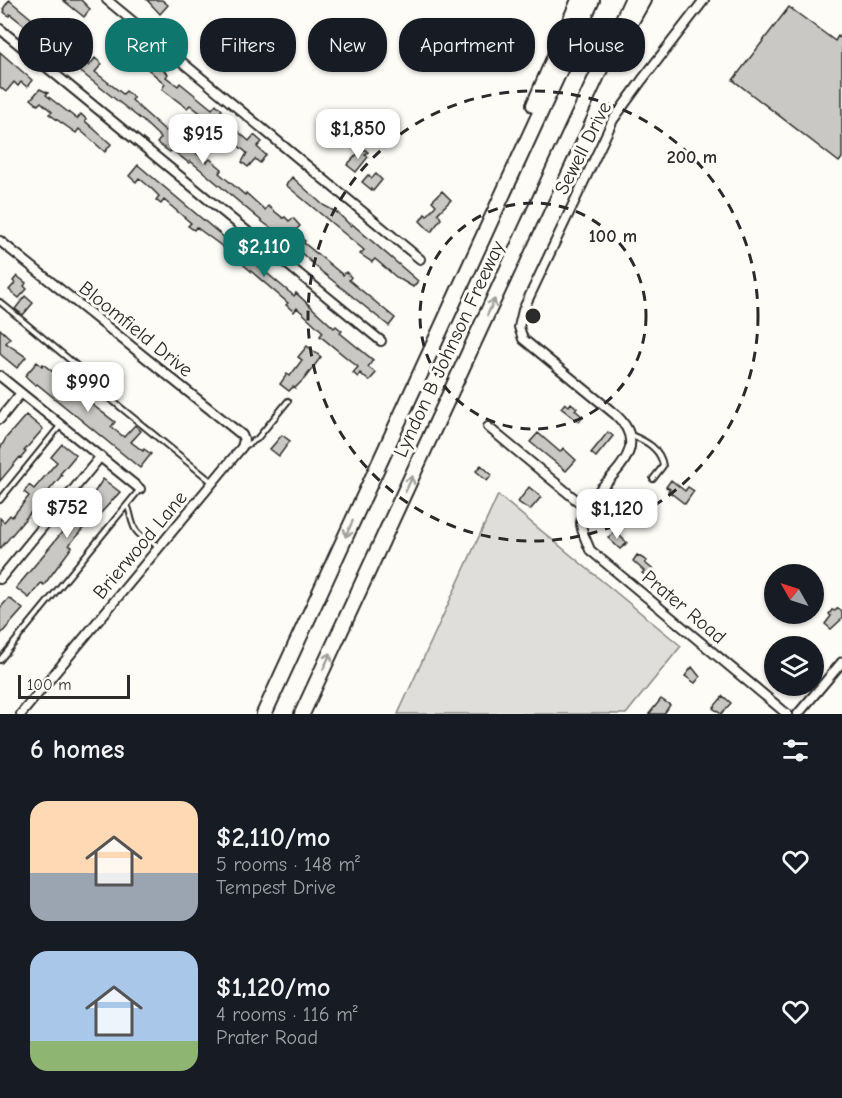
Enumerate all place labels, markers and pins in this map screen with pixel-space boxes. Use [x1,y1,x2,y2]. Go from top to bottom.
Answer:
pin: $1,850 [309,109,407,160]
pin: $915 [167,114,239,165]
pin: $2,110 [215,227,313,278]
centre of rings [523,306,543,326]
pin: $990 [52,362,124,413]
pin: $752 [31,488,103,539]
pin: $1,120 [568,489,666,540]

